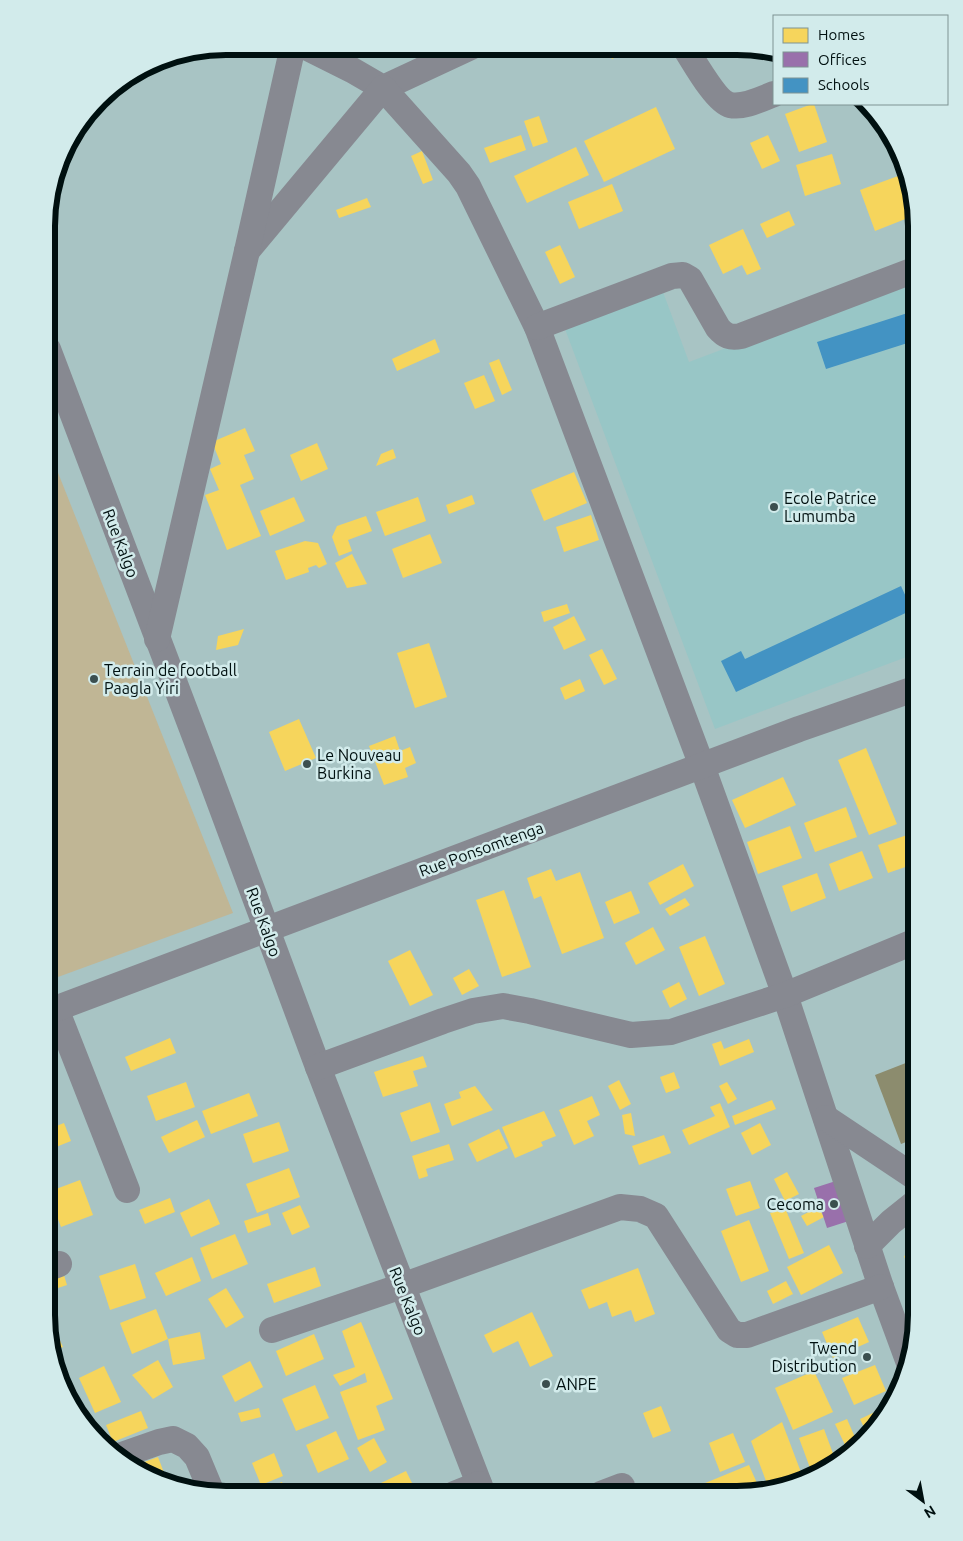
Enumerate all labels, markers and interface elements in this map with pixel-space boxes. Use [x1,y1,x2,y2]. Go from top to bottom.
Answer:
legend [773,15,948,105]
text: Homes [818,26,865,43]
text: Offices [818,51,866,68]
text: Schools [818,76,869,93]
place label: Ecole Patrice Lumumba [784,489,877,525]
marker: Ecole Patrice Lumumba [768,501,780,513]
street label: Rue Kalgo [100,506,142,580]
place label: Terrain de football Paagla Yiri [104,661,237,697]
marker: Terrain de football Paagla Yiri [88,673,100,685]
place label: Le Nouveau Burkina [317,746,402,782]
marker: Le Nouveau Burkina [301,758,313,770]
street label: Rue Ponsomtenga [416,818,546,880]
street label: Rue Kalgo [243,885,285,959]
place label: Cecoma [767,1195,824,1213]
marker: Cecoma [828,1198,840,1210]
street label: Rue Kalgo [386,1264,430,1338]
place label: Twend Distribution [771,1339,857,1375]
marker: Twend Distribution [861,1351,873,1363]
place label: ANPE [556,1375,596,1393]
marker: ANPE [540,1378,552,1390]
north arrow [898,1476,948,1526]
text: N [921,1502,939,1522]

